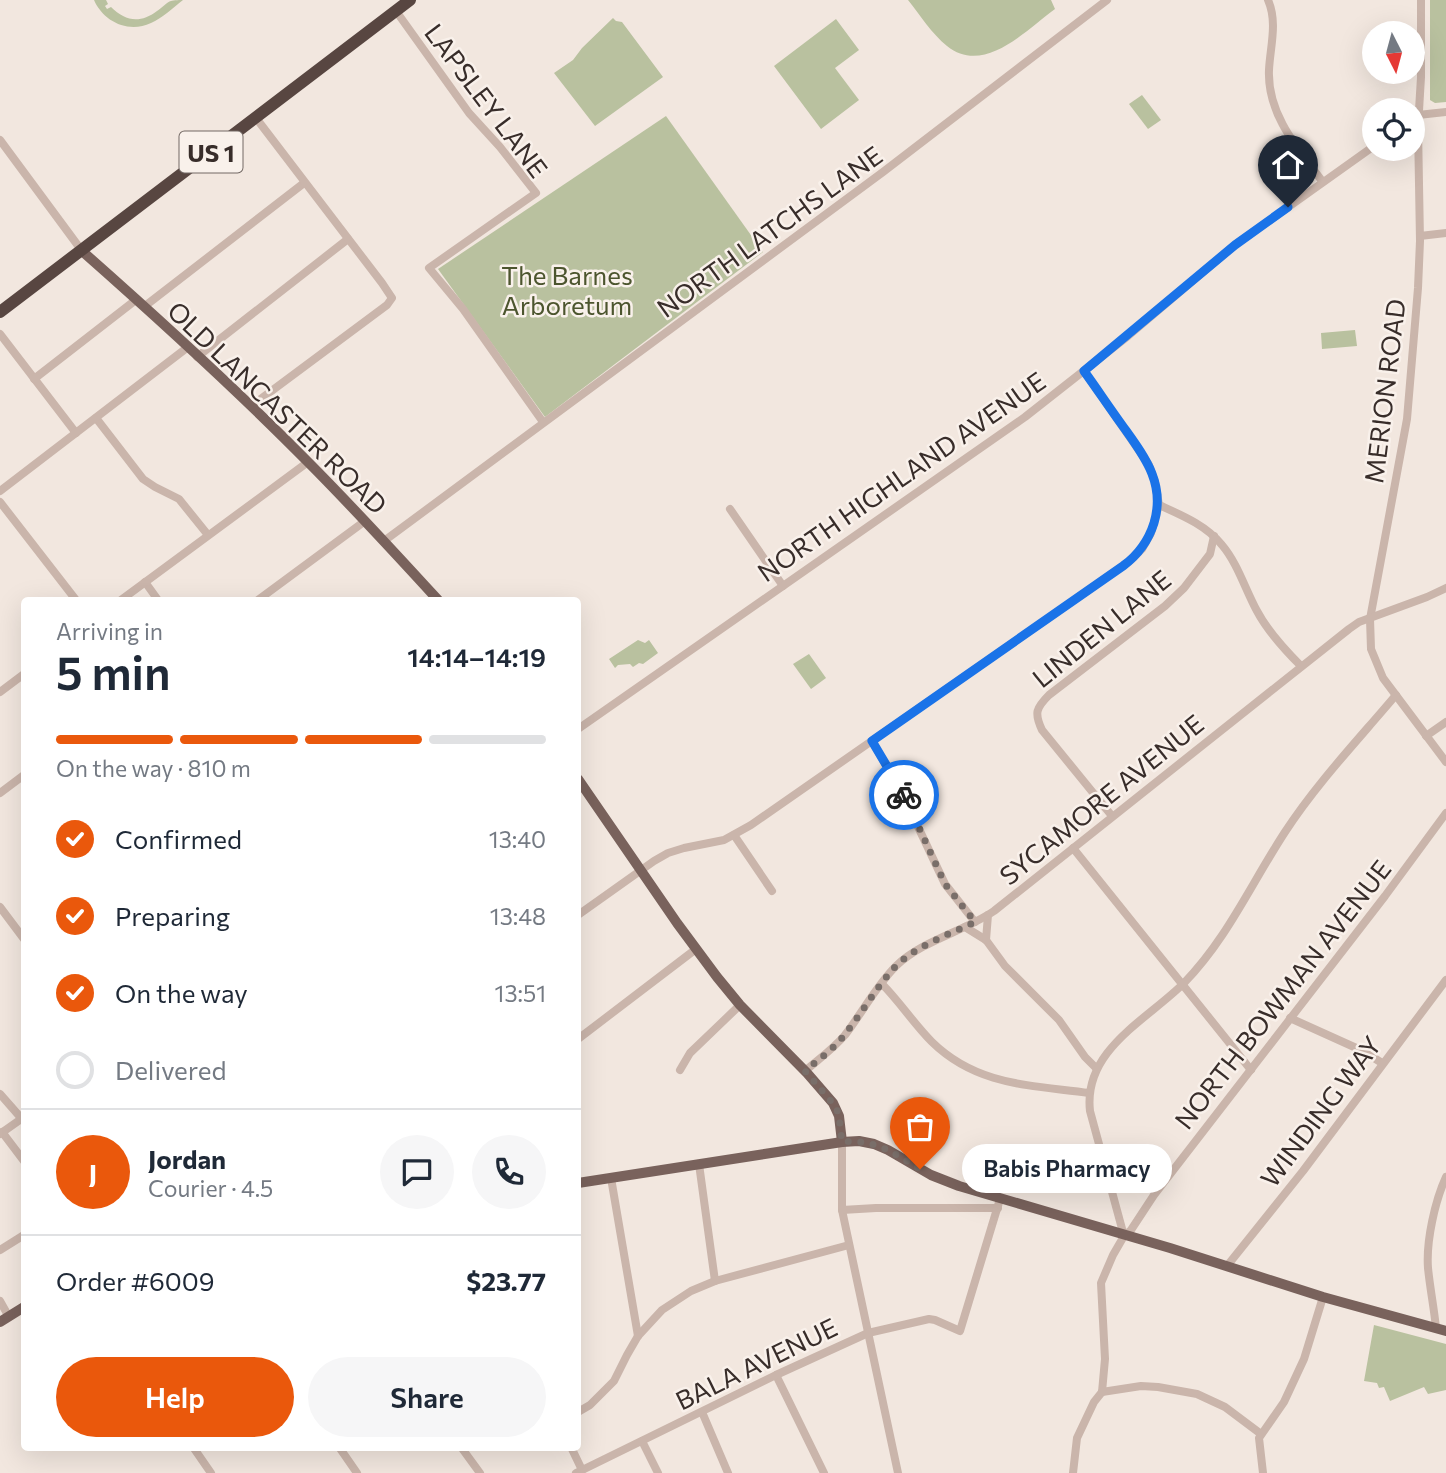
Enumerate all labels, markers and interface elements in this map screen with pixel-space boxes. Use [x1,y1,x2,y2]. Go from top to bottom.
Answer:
street label: LAPSLEY LANE [419,17,555,183]
north arrow [1362,21,1424,84]
map controls [1362,21,1425,161]
button: locate [1362,98,1425,161]
road number: US 1 [180,132,242,172]
pin [1258,135,1318,207]
street label: NORTH LATCHS LANE [650,139,888,323]
icon: home [1269,146,1307,184]
park label: The Barnes Arboretum [501,259,633,320]
street label: OLD LANCASTER ROAD [162,294,394,520]
street label: MERION ROAD [1357,297,1411,485]
street label: NORTH HIGHLAND AVENUE [751,365,1051,587]
street label: LINDEN LANE [1026,563,1176,693]
text: Arriving in [56,617,163,645]
text: 14:14–14:19 [407,641,546,672]
text: 5 min [56,643,171,699]
street label: SYCAMORE AVENUE [993,707,1209,891]
text: On the way · 810 m [56,754,251,782]
courier [869,760,939,830]
icon: bike [885,776,923,814]
icon: check [56,820,94,858]
text: Confirmed [115,823,242,854]
text: 13:40 [489,825,546,853]
street label: NORTH BOWMAN AVENUE [1167,853,1397,1135]
icon: check [56,897,94,935]
text: Preparing [115,900,230,931]
text: 13:48 [490,902,546,930]
icon: check [56,974,94,1012]
text: On the way [115,977,248,1008]
text: 13:51 [495,979,546,1007]
street label: WINDING WAY [1253,1029,1387,1192]
text: Delivered [115,1054,226,1085]
pin [890,1097,950,1169]
icon: bag [901,1108,939,1146]
button: chat [380,1135,454,1209]
button: phone [472,1135,546,1209]
text: Jordan [148,1143,226,1174]
callout: Babis Pharmacy [962,1144,1172,1194]
text: Babis Pharmacy [983,1154,1151,1182]
text: J [89,1157,97,1188]
text: Courier · 4.5 [148,1174,273,1202]
text: Order #6009 [56,1265,215,1296]
text: $23.77 [466,1265,546,1296]
street label: BALA AVENUE [670,1311,842,1415]
button: Help [56,1357,294,1437]
button: Share [308,1357,546,1437]

